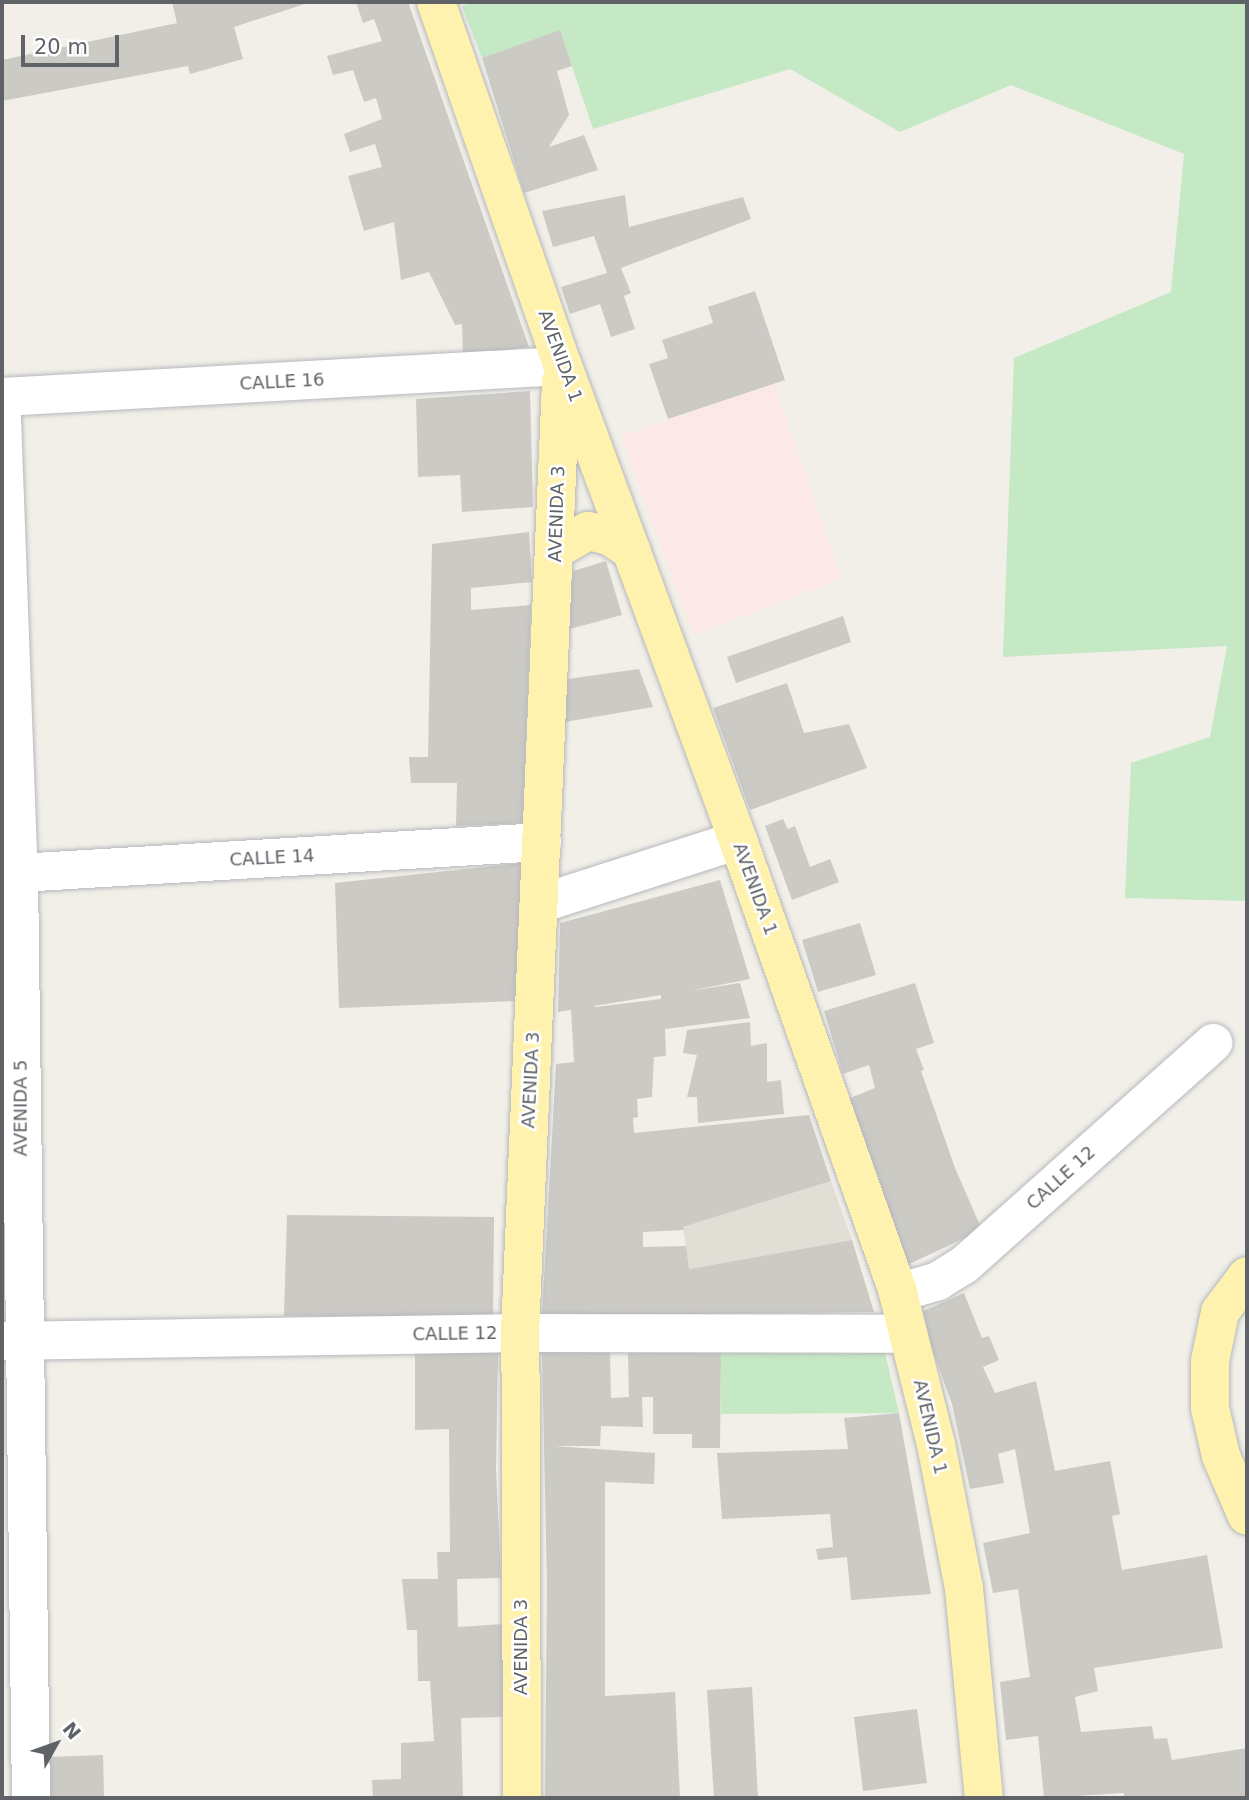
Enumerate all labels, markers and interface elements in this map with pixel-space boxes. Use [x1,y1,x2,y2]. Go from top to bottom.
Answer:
scale bar [24,21,122,65]
text: 20 m [34,35,88,59]
street label: AVENIDA 1 [533,307,587,405]
street label: CALLE 16 [239,369,325,395]
street label: AVENIDA 3 [545,465,569,563]
street label: AVENIDA 1 [728,840,782,938]
street label: CALLE 14 [229,845,315,871]
street label: AVENIDA 3 [518,1031,544,1129]
street label: AVENIDA 5 [10,1060,32,1156]
street label: CALLE 12 [1022,1142,1100,1214]
street label: CALLE 12 [412,1322,498,1346]
street label: AVENIDA 1 [909,1377,951,1477]
street label: AVENIDA 3 [510,1599,532,1695]
north arrow [21,1709,91,1779]
text: N [59,1717,86,1744]

